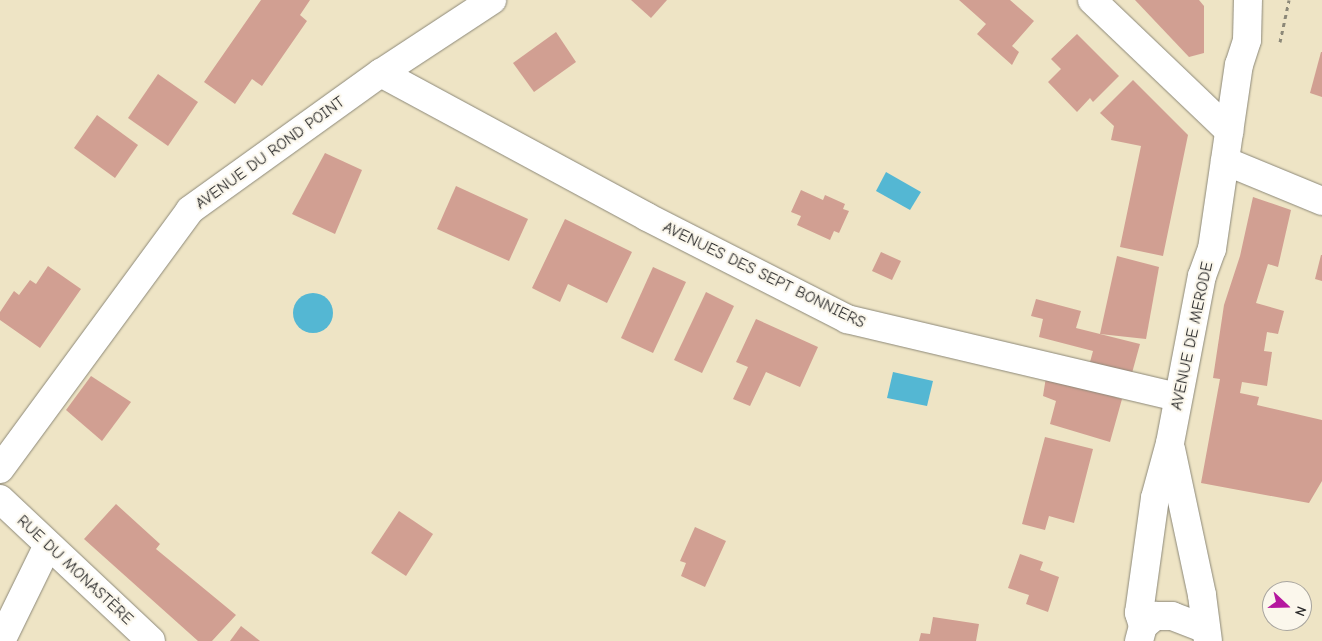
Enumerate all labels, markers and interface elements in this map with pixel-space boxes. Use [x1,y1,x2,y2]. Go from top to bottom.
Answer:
street label: AVENUE DU ROND POINT [192,92,348,214]
street label: AVENUES DES SEPT BONNIERS [660,218,868,332]
street label: AVENUE DE MERODE [1167,260,1217,412]
street label: RUE DU MONASTÈRE [13,511,137,629]
north arrow [1262,581,1312,631]
text: N [1291,604,1310,619]

